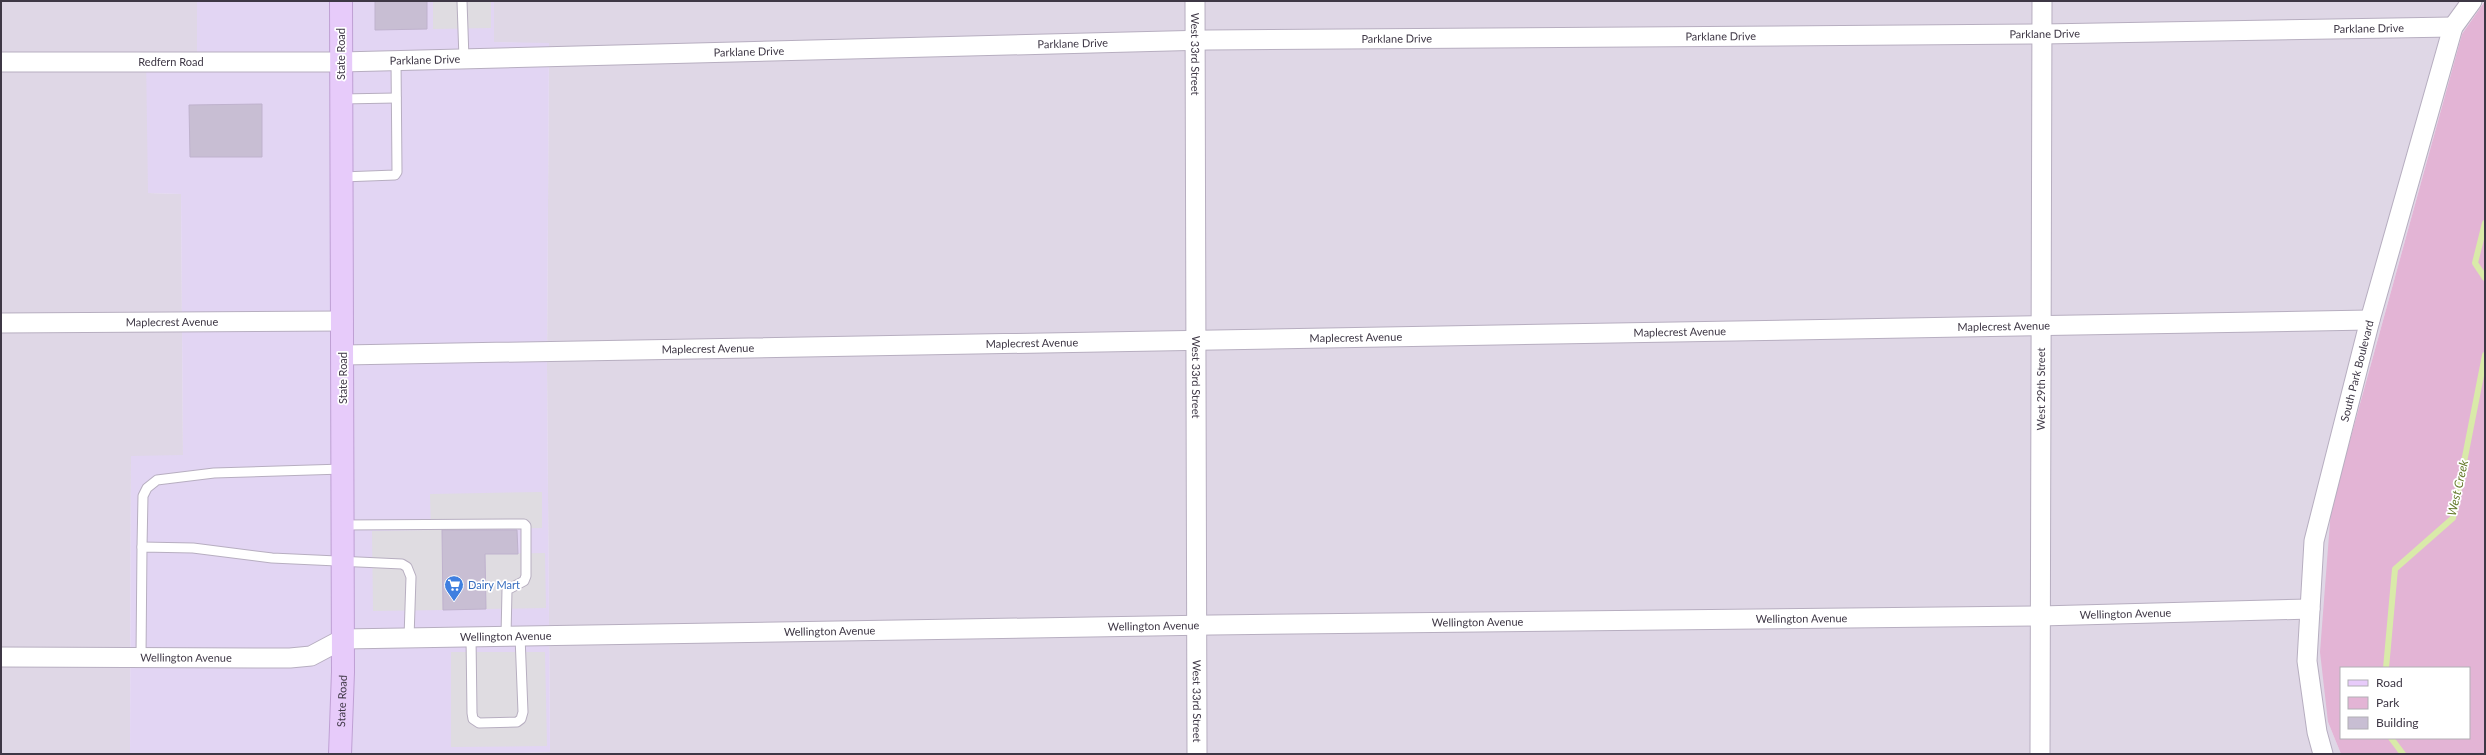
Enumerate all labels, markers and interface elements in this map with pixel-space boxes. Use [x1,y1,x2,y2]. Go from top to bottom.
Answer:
street label: West 33rd Street [1189,13,1202,95]
street label: Parklane Drive [2333,21,2404,35]
street label: Parklane Drive [2009,26,2080,40]
street label: State Road [334,28,347,80]
street label: Parklane Drive [1685,29,1756,43]
street label: Parklane Drive [1361,31,1432,45]
street label: Parklane Drive [1037,36,1108,50]
street label: Parklane Drive [713,44,785,59]
street label: Parklane Drive [389,52,461,67]
street label: Redfern Road [138,55,204,68]
street label: Maplecrest Avenue [126,315,219,328]
street label: Maplecrest Avenue [1957,319,2050,333]
street label: South Park Boulevard [2337,319,2376,423]
street label: Maplecrest Avenue [1633,324,1726,339]
street label: Maplecrest Avenue [1309,330,1402,344]
street label: Maplecrest Avenue [985,335,1078,350]
street label: West 33rd Street [1190,336,1203,418]
street label: Maplecrest Avenue [662,341,755,355]
street label: West 29th Street [2034,348,2047,430]
street label: State Road [336,352,349,404]
water label: West Creek [2444,458,2471,517]
supermarket icon: Dairy Mart [443,574,465,602]
place label: Dairy Mart [468,578,520,591]
street label: Wellington Avenue [2080,606,2172,621]
street label: Wellington Avenue [1756,611,1848,625]
street label: Wellington Avenue [1432,615,1524,629]
street label: Wellington Avenue [1108,618,1200,633]
street label: Wellington Avenue [784,623,876,638]
street label: Wellington Avenue [460,629,552,643]
street label: Wellington Avenue [140,650,232,664]
street label: West 33rd Street [1191,660,1204,742]
legend [2340,667,2470,739]
street label: State Road [334,675,349,727]
text: Road [2376,675,2403,690]
text: Park [2376,695,2400,710]
text: Building [2376,715,2419,730]

